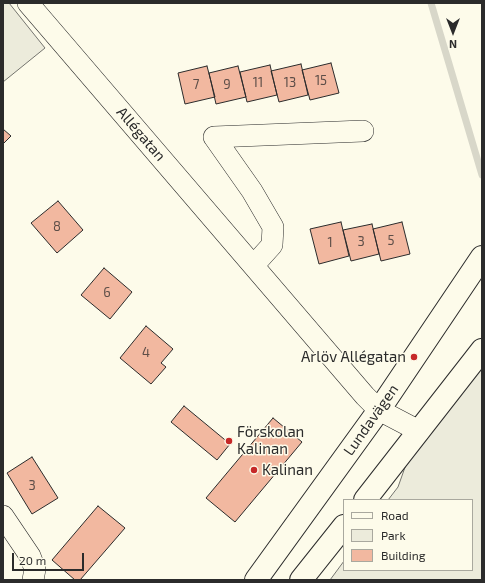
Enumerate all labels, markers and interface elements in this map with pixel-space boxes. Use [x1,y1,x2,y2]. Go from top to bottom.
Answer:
north arrow [433,12,473,52]
text: N [449,38,457,51]
house number: 15 [315,73,327,89]
house number: 11 [253,75,263,91]
house number: 13 [284,75,296,91]
house number: 7 [193,77,199,93]
house number: 9 [223,77,231,93]
street label: Allégatan [113,103,169,165]
house number: 8 [53,219,61,235]
house number: 5 [388,233,394,249]
house number: 3 [357,234,365,250]
house number: 1 [327,235,333,251]
house number: 6 [103,285,111,301]
house number: 4 [142,345,150,361]
place label: Arlöv Allégatan [301,348,406,366]
marker: Arlöv Allégatan [409,352,419,362]
street label: Lundavägen [340,381,402,459]
place label: Förskolan Kalinan [237,423,304,458]
marker: Förskolan Kalinan [224,436,234,446]
place label: Kalinan [262,461,313,479]
marker: Kalinan [249,465,259,475]
house number: 3 [28,478,36,494]
legend [343,499,473,571]
text: Road [381,508,409,522]
text: Park [381,528,406,542]
scale bar [14,545,86,571]
text: Building [381,548,425,562]
text: 20 m [19,553,46,567]

